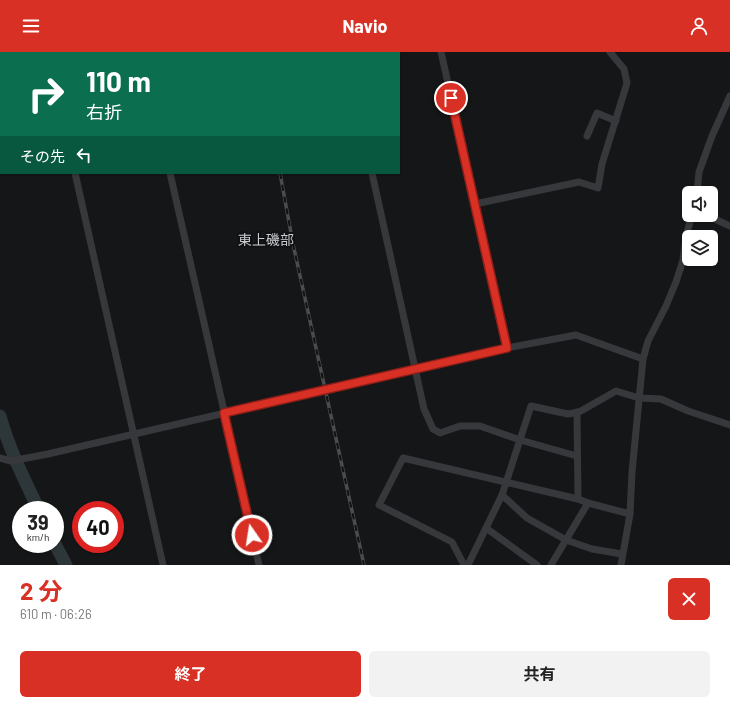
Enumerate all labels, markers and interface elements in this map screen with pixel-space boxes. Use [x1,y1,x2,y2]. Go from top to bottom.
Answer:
icon: menu [20,15,42,37]
text: Navio [342,15,388,37]
icon: person [688,15,710,37]
text: 110 m [86,64,151,98]
icon: right [20,68,72,120]
pin [434,81,468,115]
icon: arrive [440,87,462,109]
text: 右折 [86,101,122,123]
icon: left [73,144,95,166]
text: その先 [20,147,65,165]
map controls [682,186,718,266]
button: sound [682,186,718,222]
button: layers [682,230,718,266]
district label: 東上磯部 [238,231,294,248]
speed limit sign: 40 [72,501,124,553]
text: 39 [27,510,49,534]
position arrow [231,514,273,556]
text: km/h [27,531,49,543]
text: 2 分 [20,576,62,605]
button: close [668,578,710,620]
text: 610 m · 06:26 [20,606,92,622]
button: 終了 [20,651,361,697]
button: 共有 [369,651,710,697]

